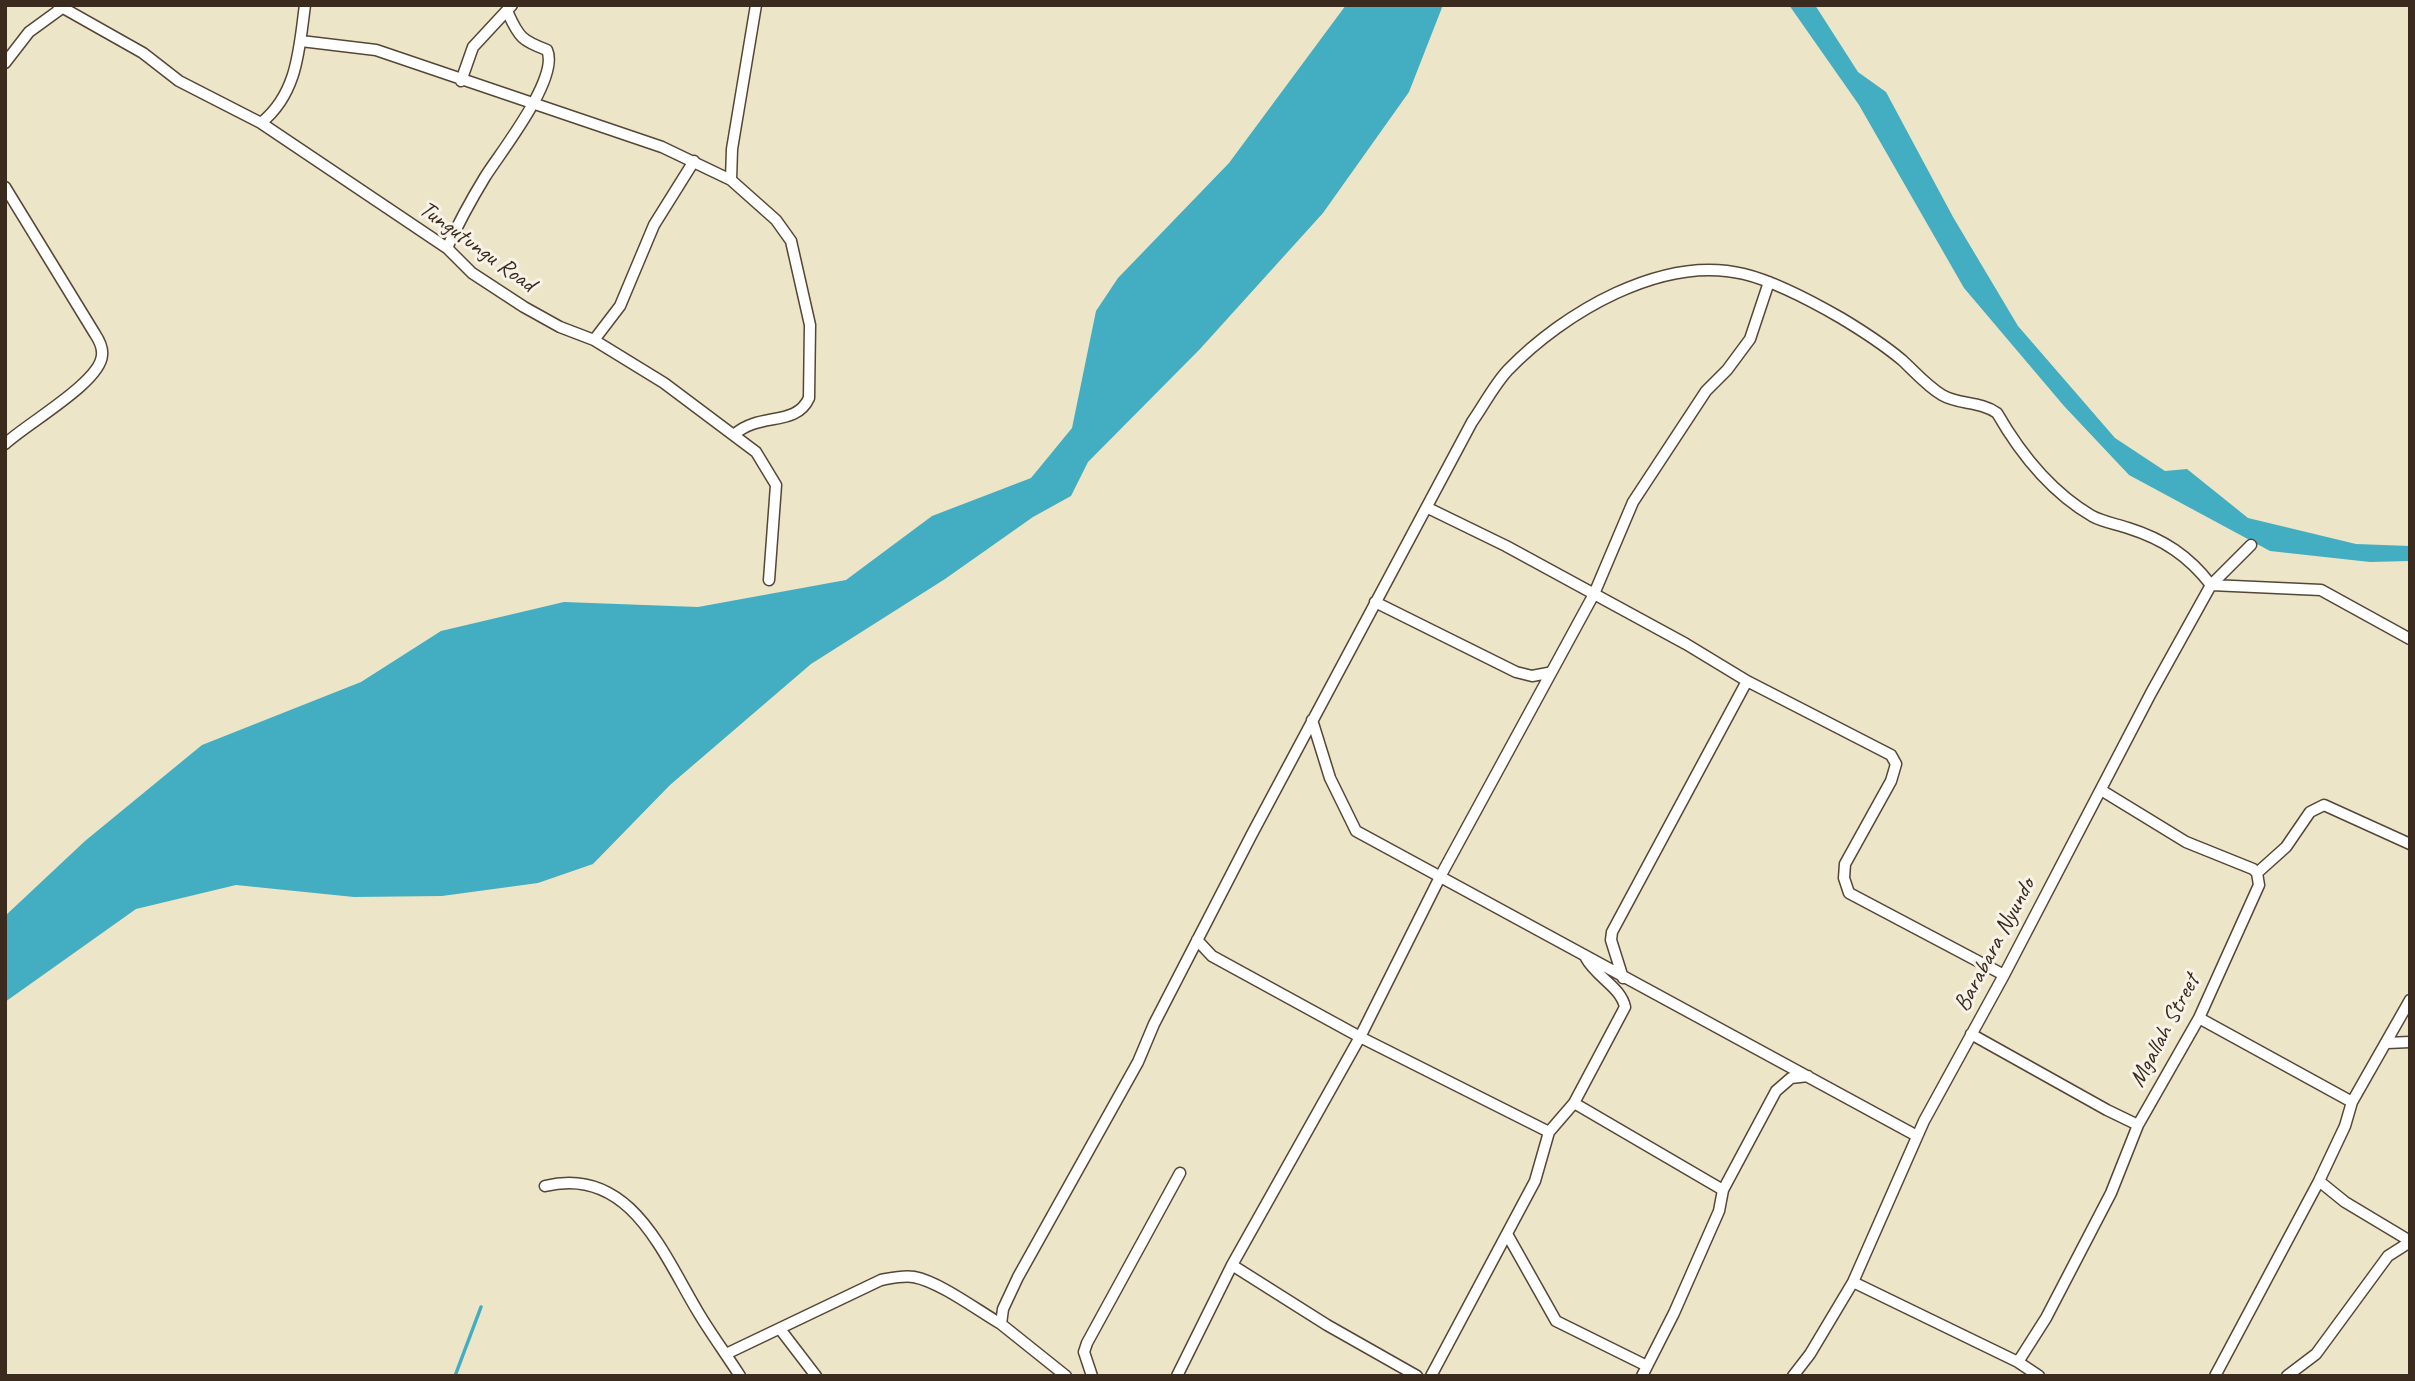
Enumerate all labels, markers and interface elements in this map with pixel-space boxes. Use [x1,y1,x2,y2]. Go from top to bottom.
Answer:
street label: Tungutungu Road [413,195,541,299]
street label: Barabara Nyundo [1948,874,2042,1016]
street label: Mgallah Street [2123,970,2207,1092]

